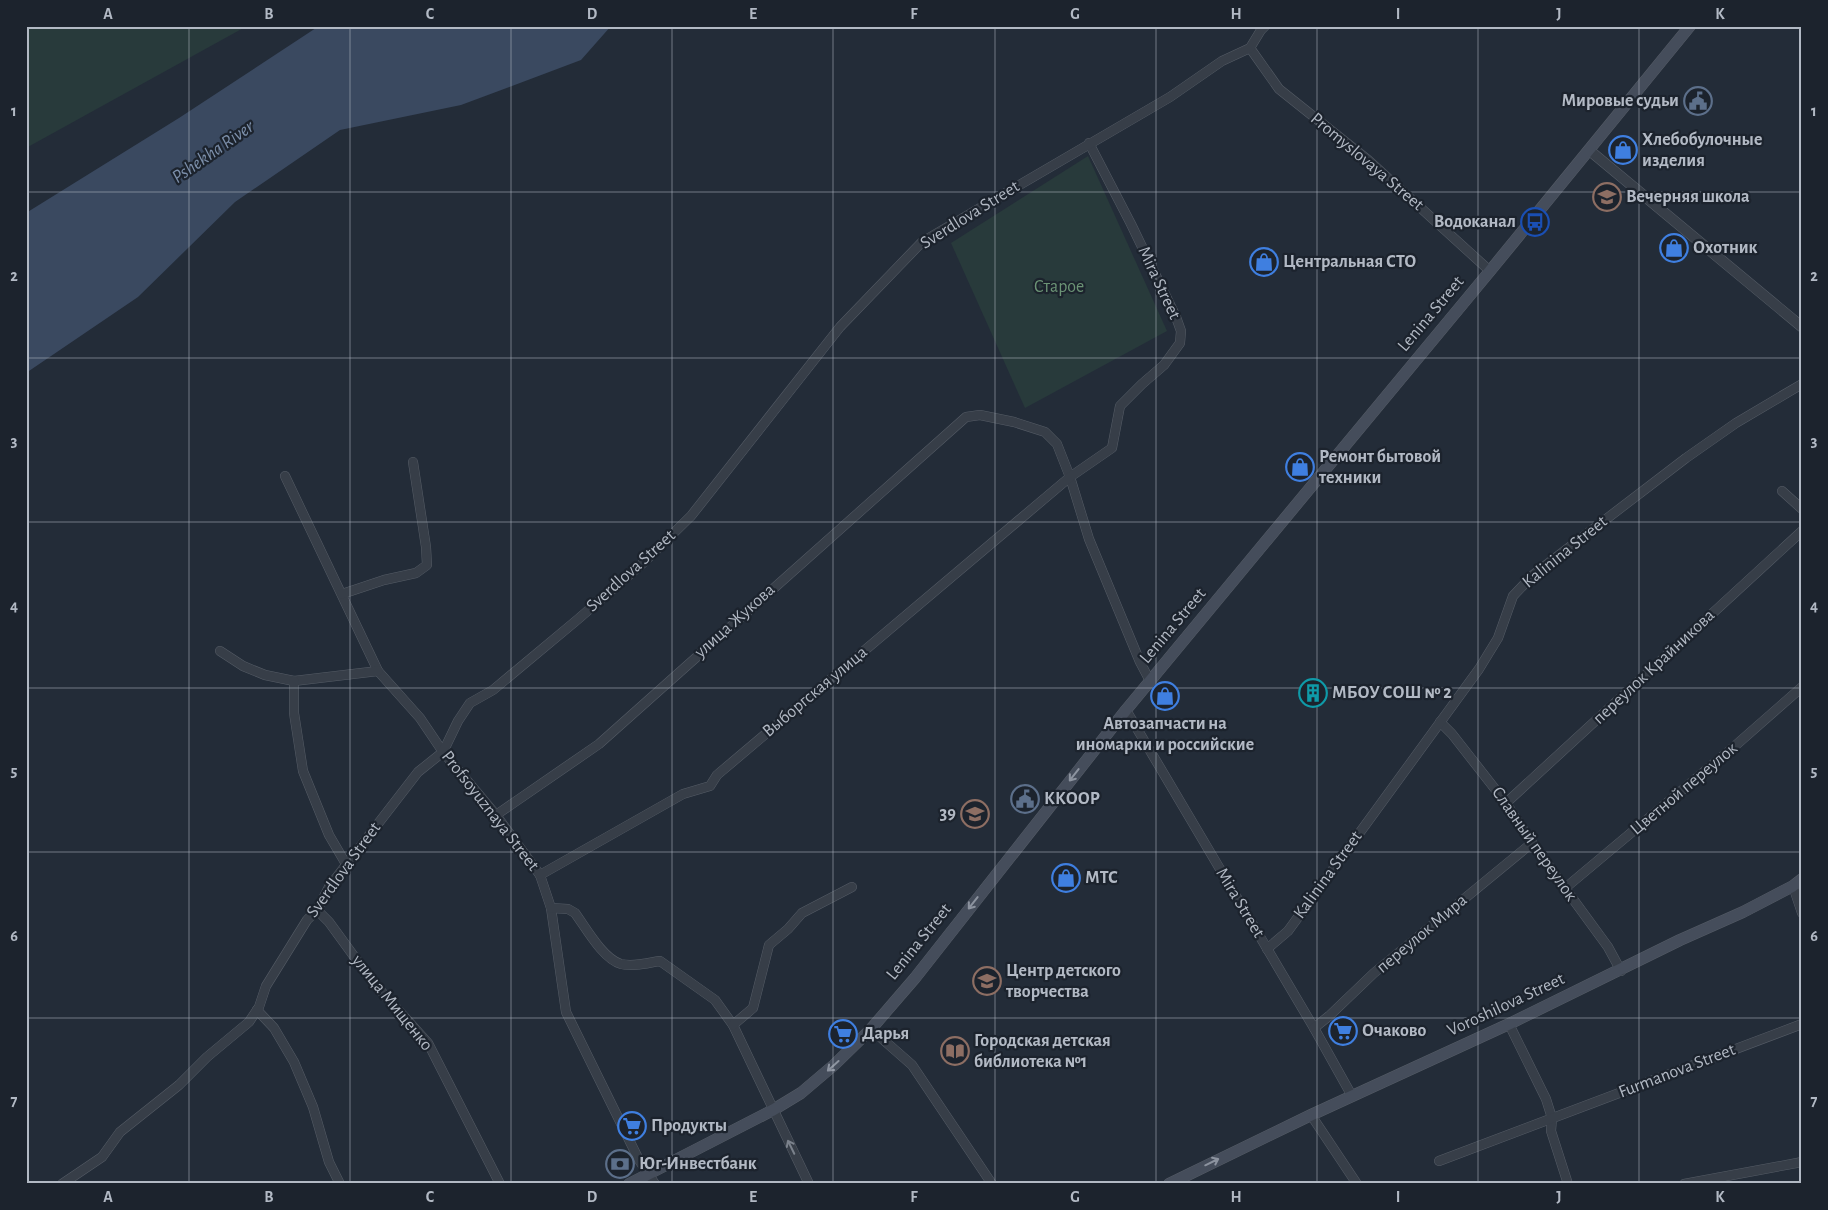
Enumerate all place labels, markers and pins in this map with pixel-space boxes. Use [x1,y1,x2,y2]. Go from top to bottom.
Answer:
public building icon: Мировые судьи [1683,86,1713,116]
place label: Мировые судьи [1561,92,1679,110]
place label: Хлебобулочные изделия [1642,131,1762,170]
shop icon: Хлебобулочные изделия [1608,135,1638,165]
school or university icon: Вечерняя школа [1592,182,1622,212]
place label: Вечерняя школа [1626,188,1750,206]
bus stop icon: Водоканал [1520,207,1550,237]
place label: Водоканал [1434,213,1516,231]
shop icon: Охотник [1659,233,1689,263]
place label: Охотник [1693,239,1758,257]
shop icon: Центральная СТО [1249,247,1279,277]
place label: Центральная СТО [1283,253,1416,271]
place label: Ремонт бытовой техники [1318,448,1441,487]
shop icon: Ремонт бытовой техники [1285,452,1315,482]
building icon: МБОУ СОШ № 2 [1298,678,1328,708]
shop icon: Автозапчасти на иномарки и российские [1150,681,1180,711]
place label: МБОУ СОШ № 2 [1332,684,1452,702]
place label: Автозапчасти на иномарки и российские [1076,715,1254,754]
public building icon: ККООР [1010,784,1040,814]
place label: ККООР [1044,790,1100,808]
school or university icon: 39 [960,799,990,829]
place label: 39 [940,805,956,823]
shop icon: МТС [1051,863,1081,893]
place label: МТС [1085,869,1118,887]
place label: Центр детского творчества [1005,962,1121,1001]
school or university icon: Центр детского творчества [972,966,1002,996]
supermarket icon: Очаково [1328,1016,1358,1046]
supermarket icon: Дарья [828,1019,858,1049]
place label: Очаково [1362,1022,1426,1040]
place label: Дарья [862,1025,909,1043]
place label: Городская детская библиотека №1 [974,1032,1111,1071]
library icon: Городская детская библиотека №1 [940,1036,970,1066]
supermarket icon: Продукты [617,1111,647,1141]
place label: Продукты [651,1117,727,1135]
bank icon: Юг-Инвестбанк [605,1149,635,1179]
place label: Юг-Инвестбанк [639,1155,757,1173]

